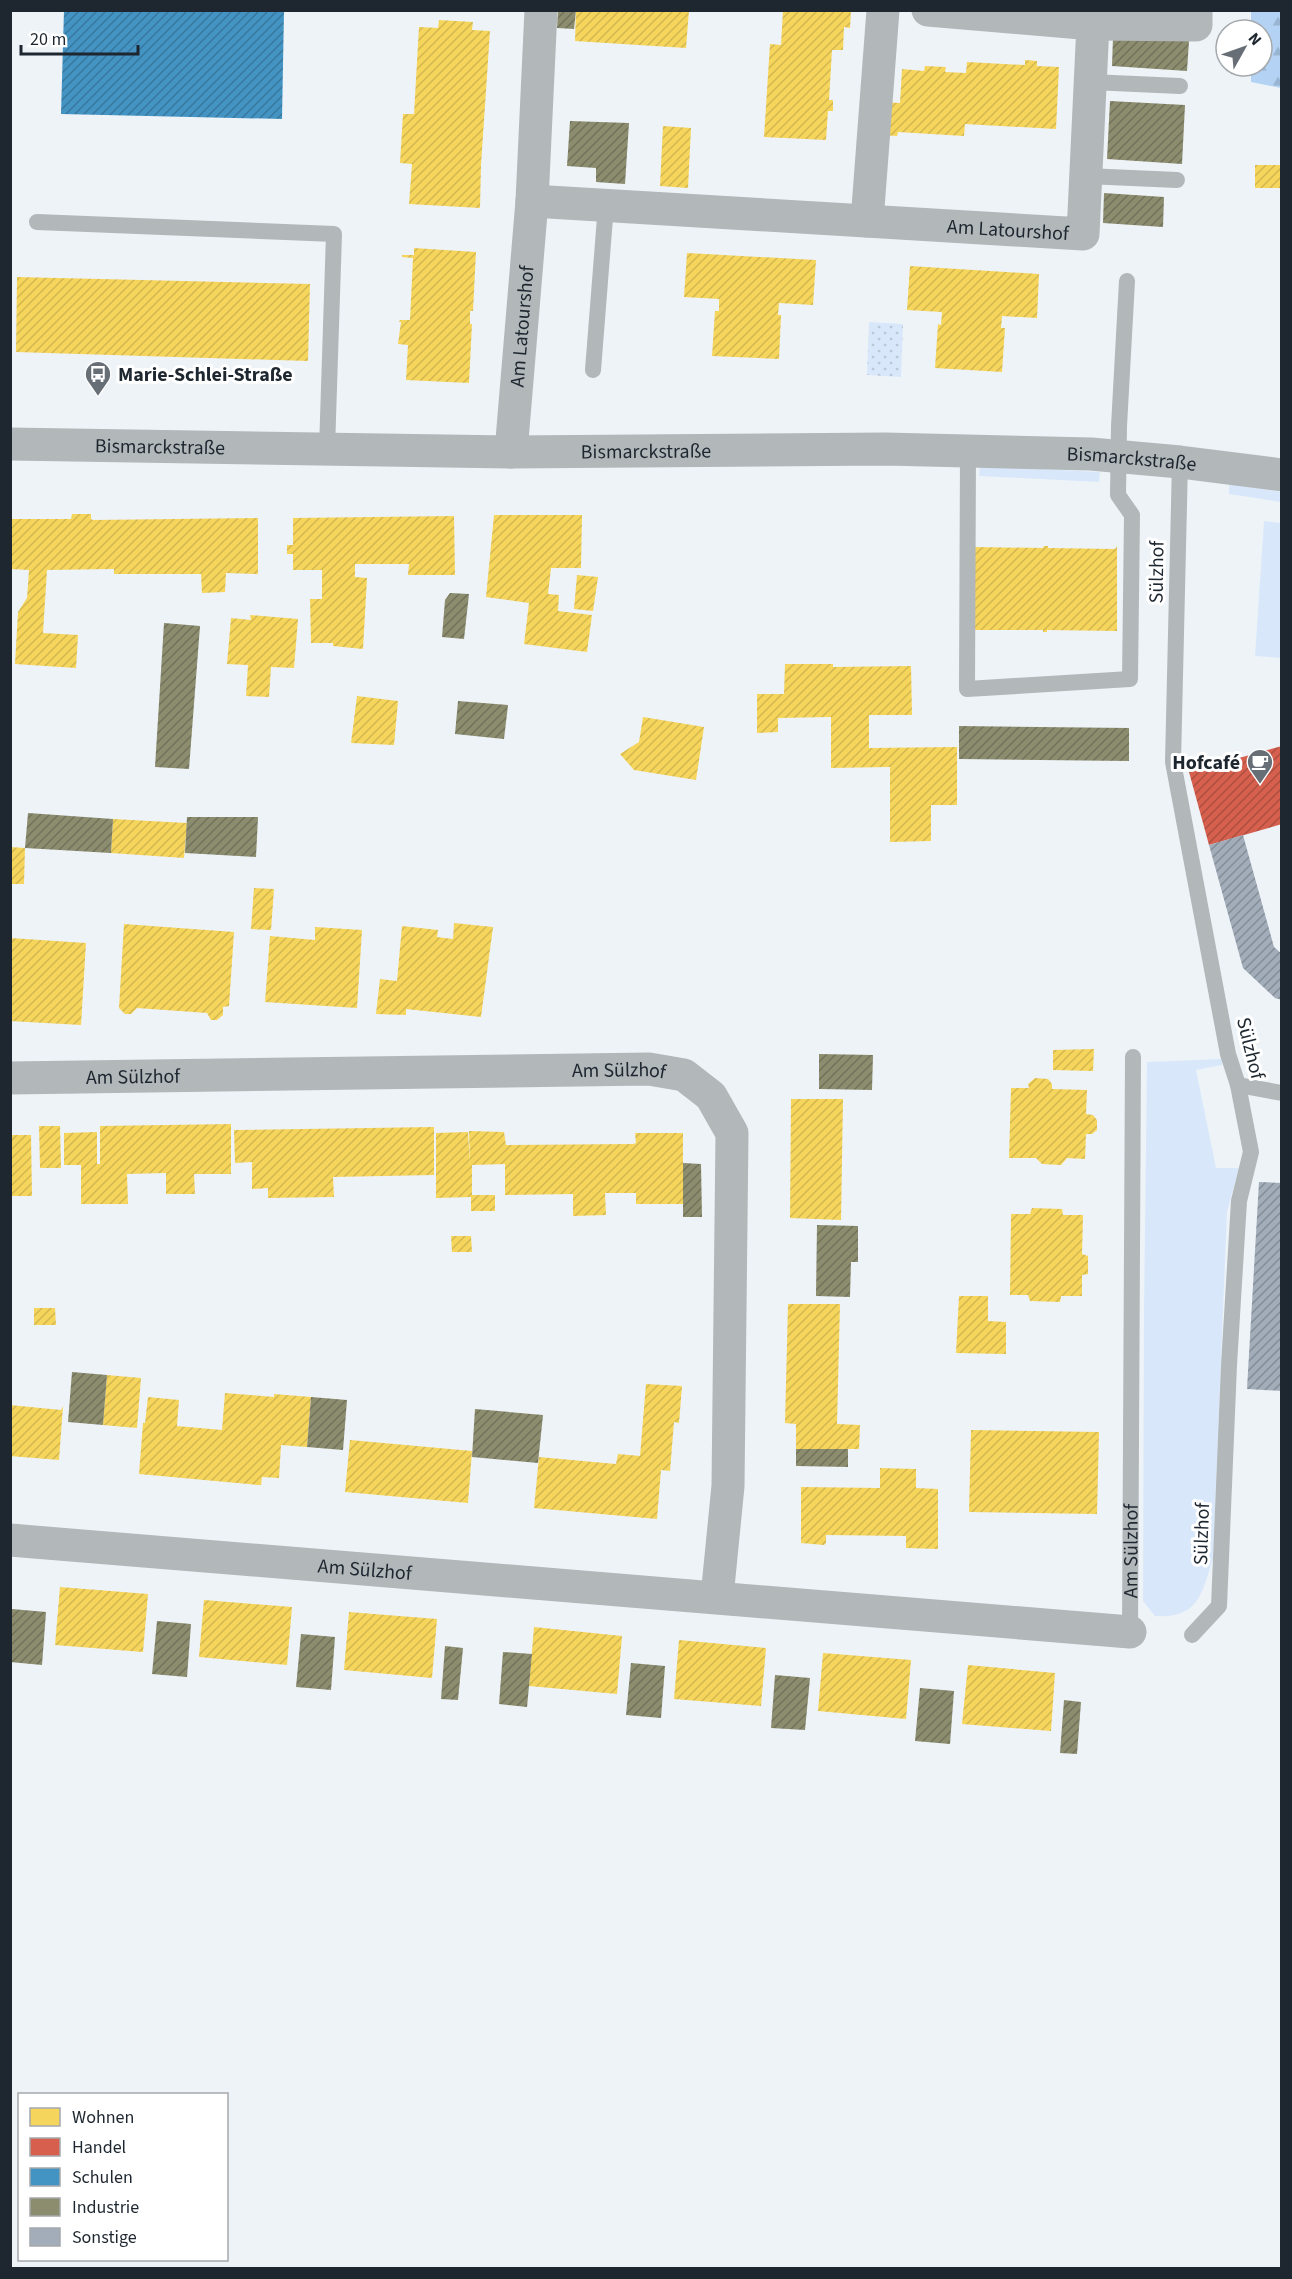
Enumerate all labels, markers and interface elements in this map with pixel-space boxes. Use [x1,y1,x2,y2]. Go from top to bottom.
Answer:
scale bar [21,18,138,56]
north arrow [1214,18,1274,78]
text: 20 m [30,27,66,52]
text: N [1243,28,1267,50]
street label: Am Latourshof [946,213,1071,248]
street label: Am Latourshof [503,263,542,389]
bus stop icon: Marie-Schlei-Straße [83,359,113,397]
place label: Marie-Schlei-Straße [118,361,293,389]
street label: Bismarckstraße [95,432,225,462]
street label: Bismarckstraße [581,437,711,466]
street label: Bismarckstraße [1066,440,1198,479]
street label: Sülzhof [1142,539,1172,604]
cafe icon: Hofcafé [1245,747,1275,785]
place label: Hofcafé [1172,749,1240,777]
street label: Sülzhof [1229,1014,1271,1083]
street label: Am Sülzhof [572,1056,669,1087]
street label: Am Sülzhof [86,1063,181,1092]
street label: Sülzhof [1187,1501,1217,1566]
street label: Am Sülzhof [1117,1503,1146,1598]
street label: Am Sülzhof [317,1552,414,1588]
legend [18,2093,228,2261]
text: Wohnen [72,2105,134,2130]
text: Handel [72,2135,126,2160]
text: Schulen [72,2165,133,2190]
text: Industrie [72,2195,139,2220]
text: Sonstige [72,2225,137,2250]

